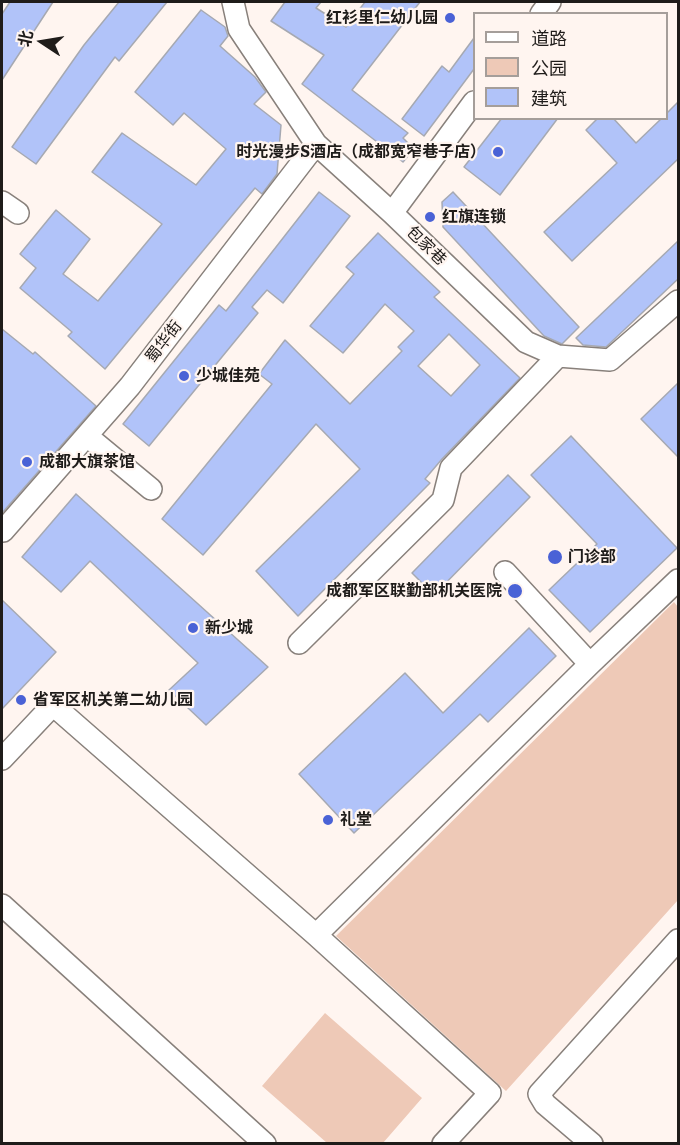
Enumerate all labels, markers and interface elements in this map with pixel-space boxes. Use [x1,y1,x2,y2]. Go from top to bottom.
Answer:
place label: 红衫里仁幼儿园 [326,8,438,28]
marker: 红衫里仁幼儿园 [443,11,457,25]
north arrow [12,12,72,72]
legend [473,12,668,120]
text: 道路 [531,24,567,51]
text: 北 [11,28,38,49]
text: 公园 [531,54,567,81]
text: 建筑 [531,84,567,111]
place label: 时光漫步S酒店（成都宽窄巷子店） [236,142,486,162]
marker: 时光漫步S酒店（成都宽窄巷子店） [491,145,505,159]
place label: 红旗连锁 [442,207,506,227]
marker: 红旗连锁 [423,210,437,224]
street label: 包家巷 [402,222,450,270]
street label: 蜀华街 [142,317,186,367]
place label: 少城佳苑 [196,366,260,386]
marker: 少城佳苑 [177,369,191,383]
place label: 成都大旗茶馆 [39,452,135,472]
marker: 成都大旗茶馆 [20,455,34,469]
place label: 门诊部 [568,547,616,567]
marker: 门诊部 [546,548,564,566]
place label: 成都军区联勤部机关医院 [326,581,502,601]
marker: 成都军区联勤部机关医院 [506,582,524,600]
place label: 新少城 [205,618,253,638]
marker: 新少城 [186,621,200,635]
place label: 省军区机关第二幼儿园 [33,690,193,710]
marker: 省军区机关第二幼儿园 [14,693,28,707]
place label: 礼堂 [340,810,372,830]
marker: 礼堂 [321,813,335,827]

